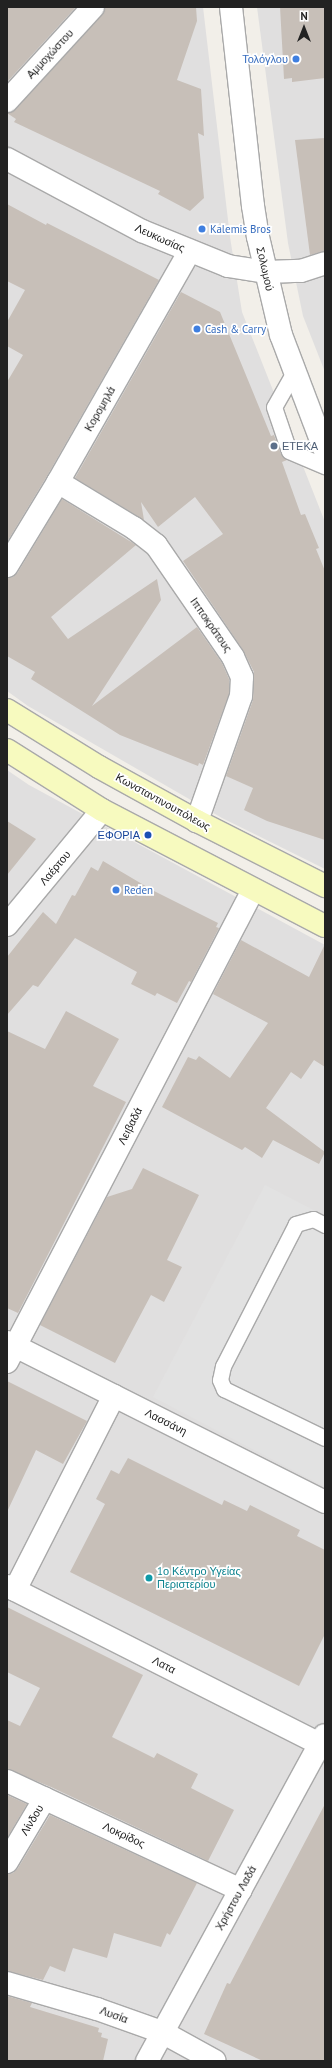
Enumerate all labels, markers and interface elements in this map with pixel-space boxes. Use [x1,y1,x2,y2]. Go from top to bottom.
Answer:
north arrow [284,8,324,48]
text: N [300,9,308,23]
street label: Αμμοχώστου [24,27,76,81]
place label: Τολόγλου [242,52,288,66]
marker: Τολόγλου [291,54,301,64]
street label: Λευκωσίας [133,221,187,255]
place label: Kalemis Bros [210,222,271,236]
marker: Kalemis Bros [197,224,207,234]
street label: Σολωμού [254,246,276,292]
place label: Cash & Carry [205,322,266,336]
marker: Cash & Carry [192,324,202,334]
street label: Κορομηλά [82,384,118,434]
place label: ΕΤΕΚΑ [282,439,318,453]
marker: ΕΤΕΚΑ [269,441,279,451]
street label: Ιπποκράτους [187,595,235,655]
street label: Κωνσταντινουπόλεως [113,771,213,833]
place label: ΕΦΟΡΙΑ [98,828,140,842]
marker: ΕΦΟΡΙΑ [143,830,153,840]
street label: Λαέρτου [37,848,73,888]
place label: Reden [124,883,153,897]
marker: Reden [111,885,121,895]
street label: Λειβαδά [115,1105,145,1147]
street label: Λασσάνη [143,1406,189,1438]
place label: 1ο Κέντρο Υγείας Περιστερίου [157,1565,241,1591]
marker: 1ο Κέντρο Υγείας Περιστερίου [144,1573,154,1583]
street label: Λατα [150,1654,178,1676]
street label: Λίνδου [18,1802,46,1838]
street label: Λοκρίδος [101,1819,147,1851]
street label: Χρήστου Λαδά [213,1863,259,1933]
street label: Λυσία [98,2004,130,2026]

